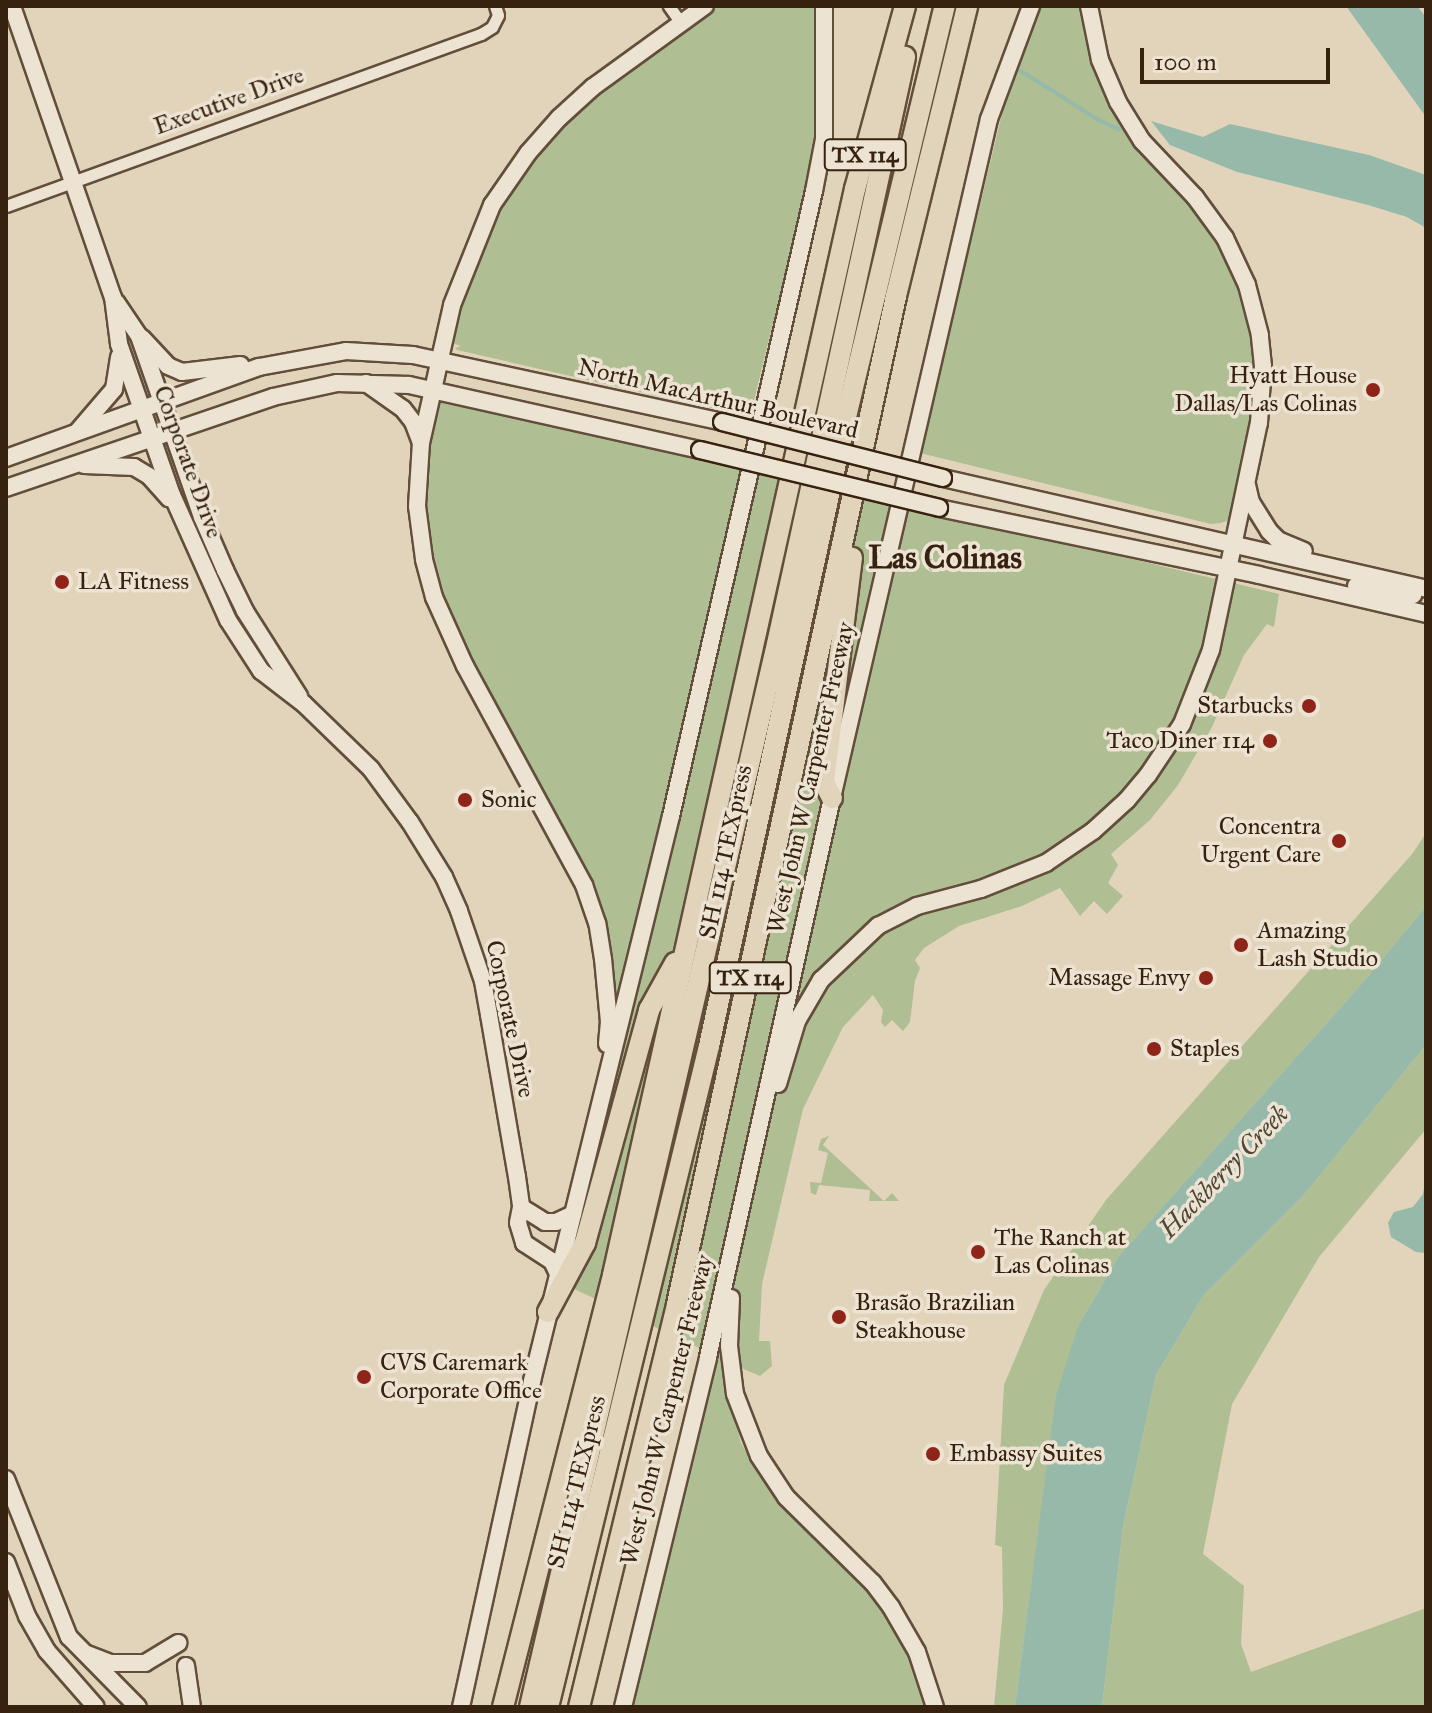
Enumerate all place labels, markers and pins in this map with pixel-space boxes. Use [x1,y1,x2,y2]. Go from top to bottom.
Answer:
place label: Hyatt House Dallas/Las Colinas [1174,362,1357,418]
marker: Hyatt House Dallas/Las Colinas [1364,381,1382,399]
place label: LA Fitness [78,568,189,596]
marker: LA Fitness [53,573,71,591]
place label: Starbucks [1197,692,1293,720]
marker: Starbucks [1300,697,1318,715]
place label: Taco Diner 114 [1106,727,1254,755]
marker: Taco Diner 114 [1261,732,1279,750]
place label: Sonic [481,786,537,814]
marker: Sonic [456,791,474,809]
place label: Concentra Urgent Care [1201,813,1321,869]
marker: Concentra Urgent Care [1328,830,1350,852]
place label: Amazing Lash Studio [1257,917,1378,973]
marker: Amazing Lash Studio [1232,936,1250,954]
place label: Massage Envy [1048,964,1190,992]
marker: Massage Envy [1197,969,1215,987]
place label: Staples [1170,1035,1239,1063]
marker: Staples [1145,1040,1163,1058]
place label: The Ranch at Las Colinas [994,1224,1126,1280]
marker: The Ranch at Las Colinas [969,1243,987,1261]
place label: Brasão Brazilian Steakhouse [855,1289,1015,1345]
marker: Brasão Brazilian Steakhouse [830,1308,848,1326]
place label: CVS Caremark Corporate Office [380,1349,542,1405]
marker: CVS Caremark Corporate Office [355,1368,373,1386]
place label: Embassy Suites [949,1440,1102,1468]
marker: Embassy Suites [924,1445,942,1463]

